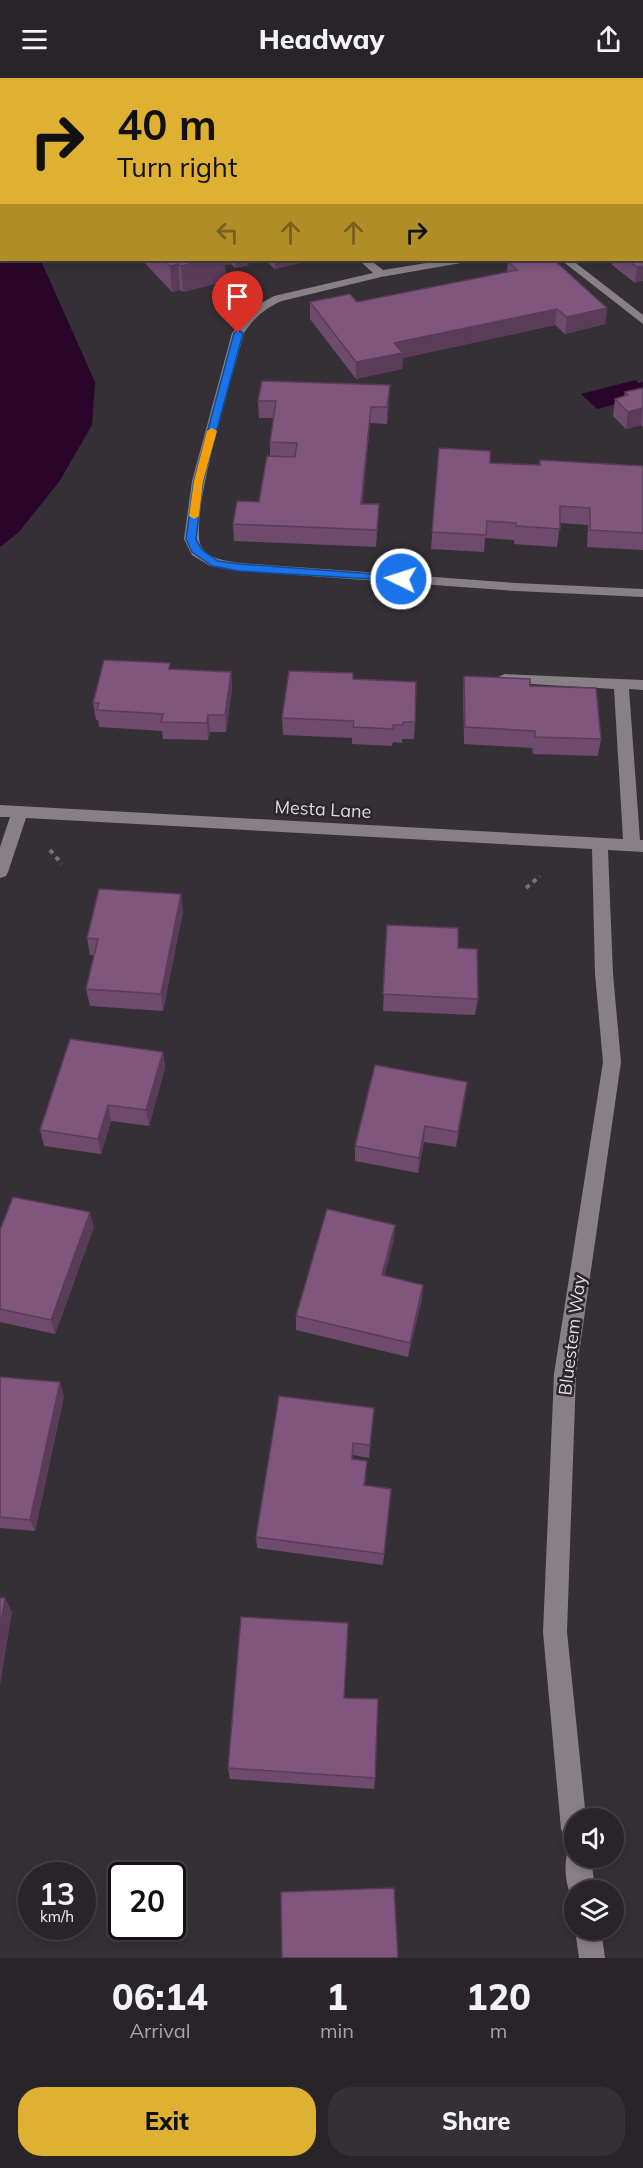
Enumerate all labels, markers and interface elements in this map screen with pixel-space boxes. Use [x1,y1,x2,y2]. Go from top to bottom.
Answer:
text: Headway [259,22,384,56]
icon: menu [18,23,51,56]
icon: share [592,23,625,56]
text: 40 m [117,98,217,151]
icon: right [18,102,96,180]
text: Turn right [117,150,237,184]
icon: left [211,216,244,249]
icon: ahead [274,216,307,249]
icon: ahead [337,216,370,249]
icon: right [400,216,433,249]
pin [212,271,263,333]
icon: arrive [221,280,254,313]
position arrow [369,547,433,611]
street label: Mesta Lane [274,795,372,823]
street label: Bluestem Way [553,1273,591,1397]
map controls [564,1808,624,1940]
button: sound [564,1808,624,1868]
speed limit sign: 20 [108,1862,186,1940]
text: 13 [39,1875,75,1913]
button: layers [564,1880,624,1940]
text: km/h [40,1907,74,1926]
text: 06:14 [112,1974,208,2019]
text: 1 [326,1974,348,2019]
text: 120 [466,1974,531,2019]
text: Arrival [129,2018,191,2043]
text: min [320,2018,354,2043]
text: m [490,2018,507,2043]
button: Exit [18,2087,316,2156]
button: Share [328,2087,625,2156]

